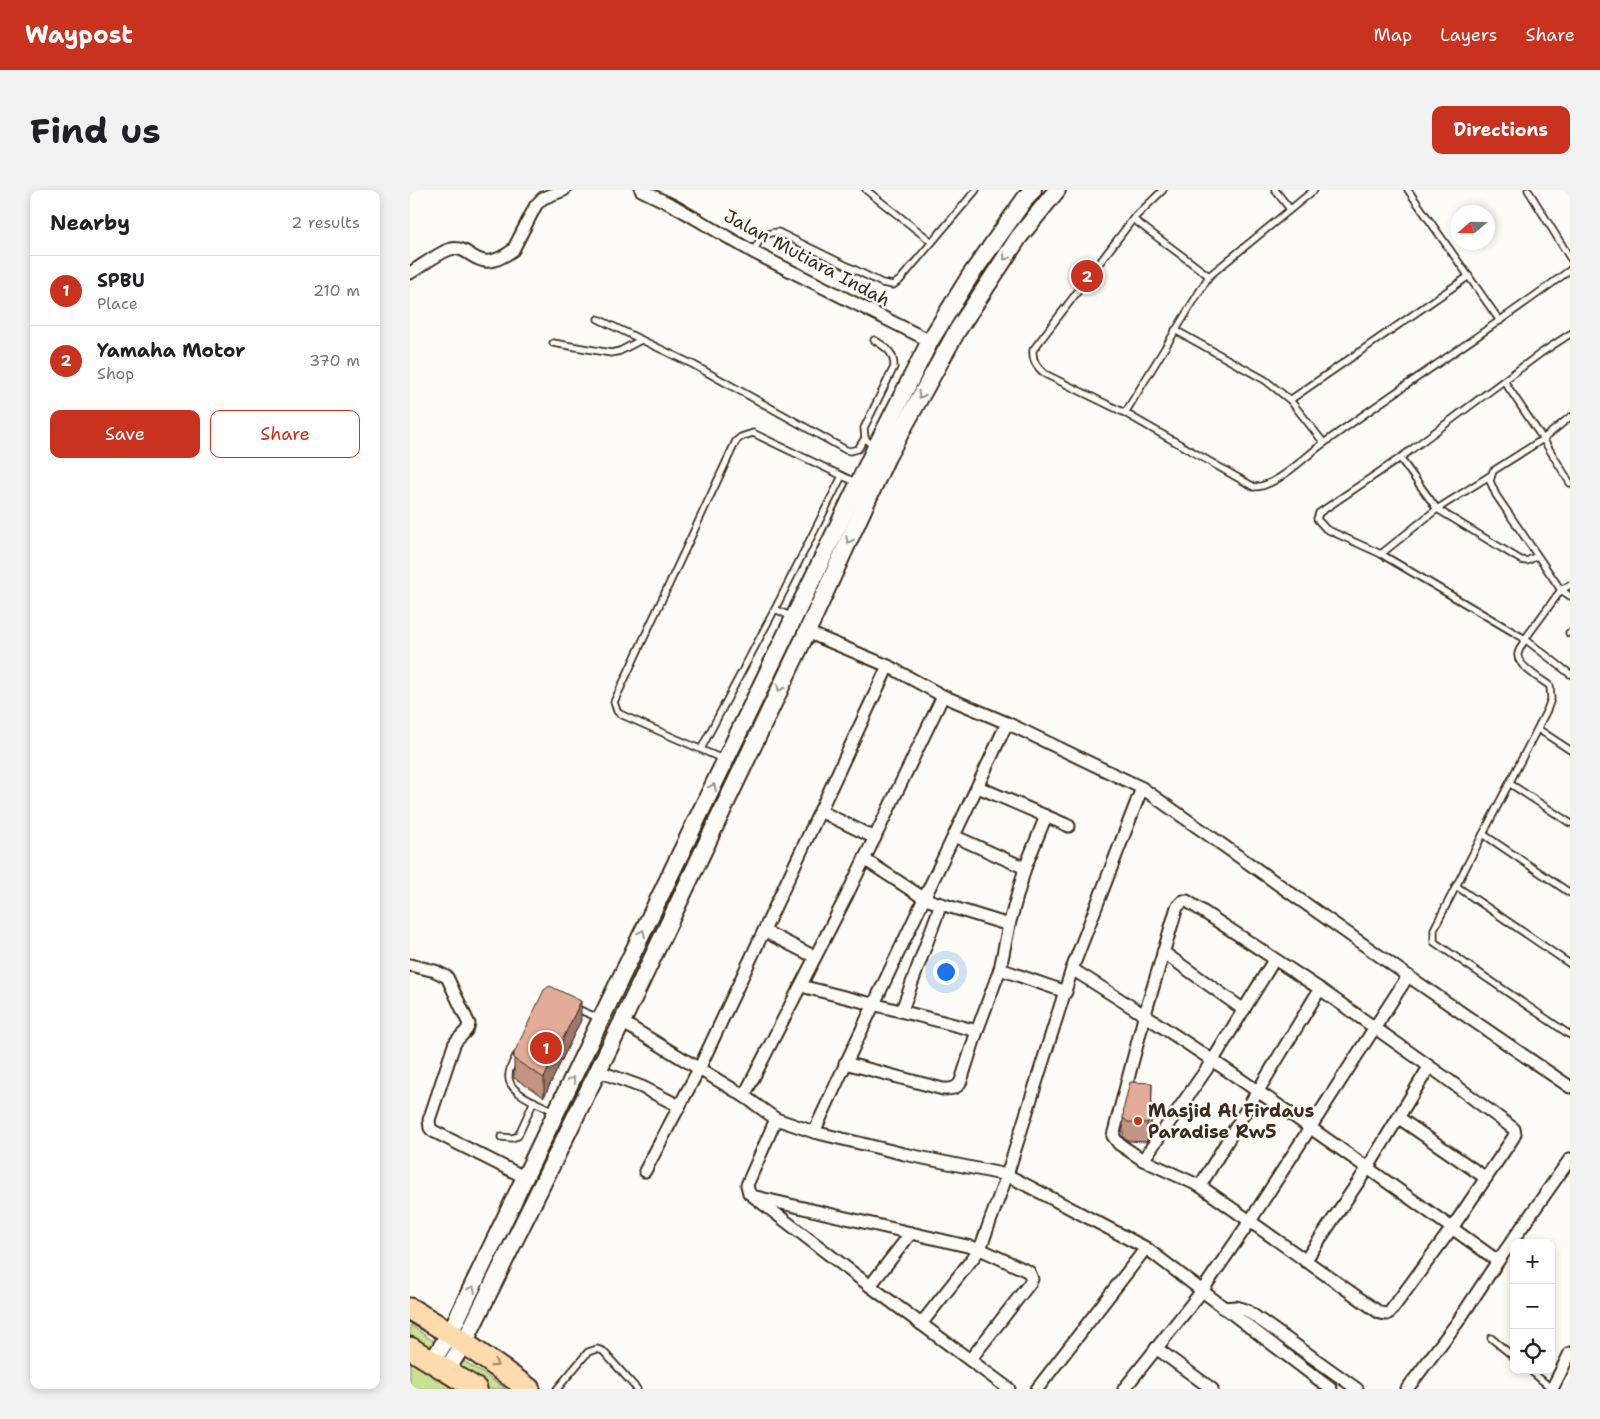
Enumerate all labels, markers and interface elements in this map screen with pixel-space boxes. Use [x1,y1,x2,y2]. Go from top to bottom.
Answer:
text: Waypost [25,19,133,51]
text: Map [1374,23,1412,47]
text: Layers [1440,23,1497,47]
text: Share [1525,23,1575,47]
button: Directions [1432,106,1570,154]
text: Find us [30,107,161,154]
street label: Jalan Mutiara Indah [720,204,894,312]
north arrow [1450,205,1495,250]
text: Nearby [50,209,130,237]
text: 2 results [291,212,360,233]
one-way arrow [1003,251,1012,260]
pin: 2 [1071,257,1103,295]
text: SPBU [97,268,145,293]
text: 1 [62,280,70,301]
text: 210 m [313,280,360,301]
text: Place [97,293,138,314]
text: Yamaha Motor [97,338,245,363]
text: 2 [60,350,72,371]
text: 370 m [309,350,360,371]
text: Shop [97,363,134,384]
one-way arrow [918,390,928,399]
button: Save [50,410,200,458]
button: Share [210,410,360,458]
one-way arrow [845,535,855,544]
one-way arrow [776,683,787,692]
one-way arrow [707,783,717,792]
one-way arrow [636,929,647,938]
your location [933,959,959,985]
pin: 1 [530,1029,562,1067]
one-way arrow [566,1076,577,1085]
place label: Masjid Al Firdaus Paradise Rw5 [1148,1099,1314,1144]
marker: Masjid Al Firdaus Paradise Rw5 [1132,1115,1144,1127]
map controls [1510,1239,1555,1374]
button: + [1510,1239,1555,1284]
button: − [1510,1284,1555,1329]
one-way arrow [465,1285,476,1294]
button: locate [1510,1329,1555,1374]
one-way arrow [489,1358,499,1367]

